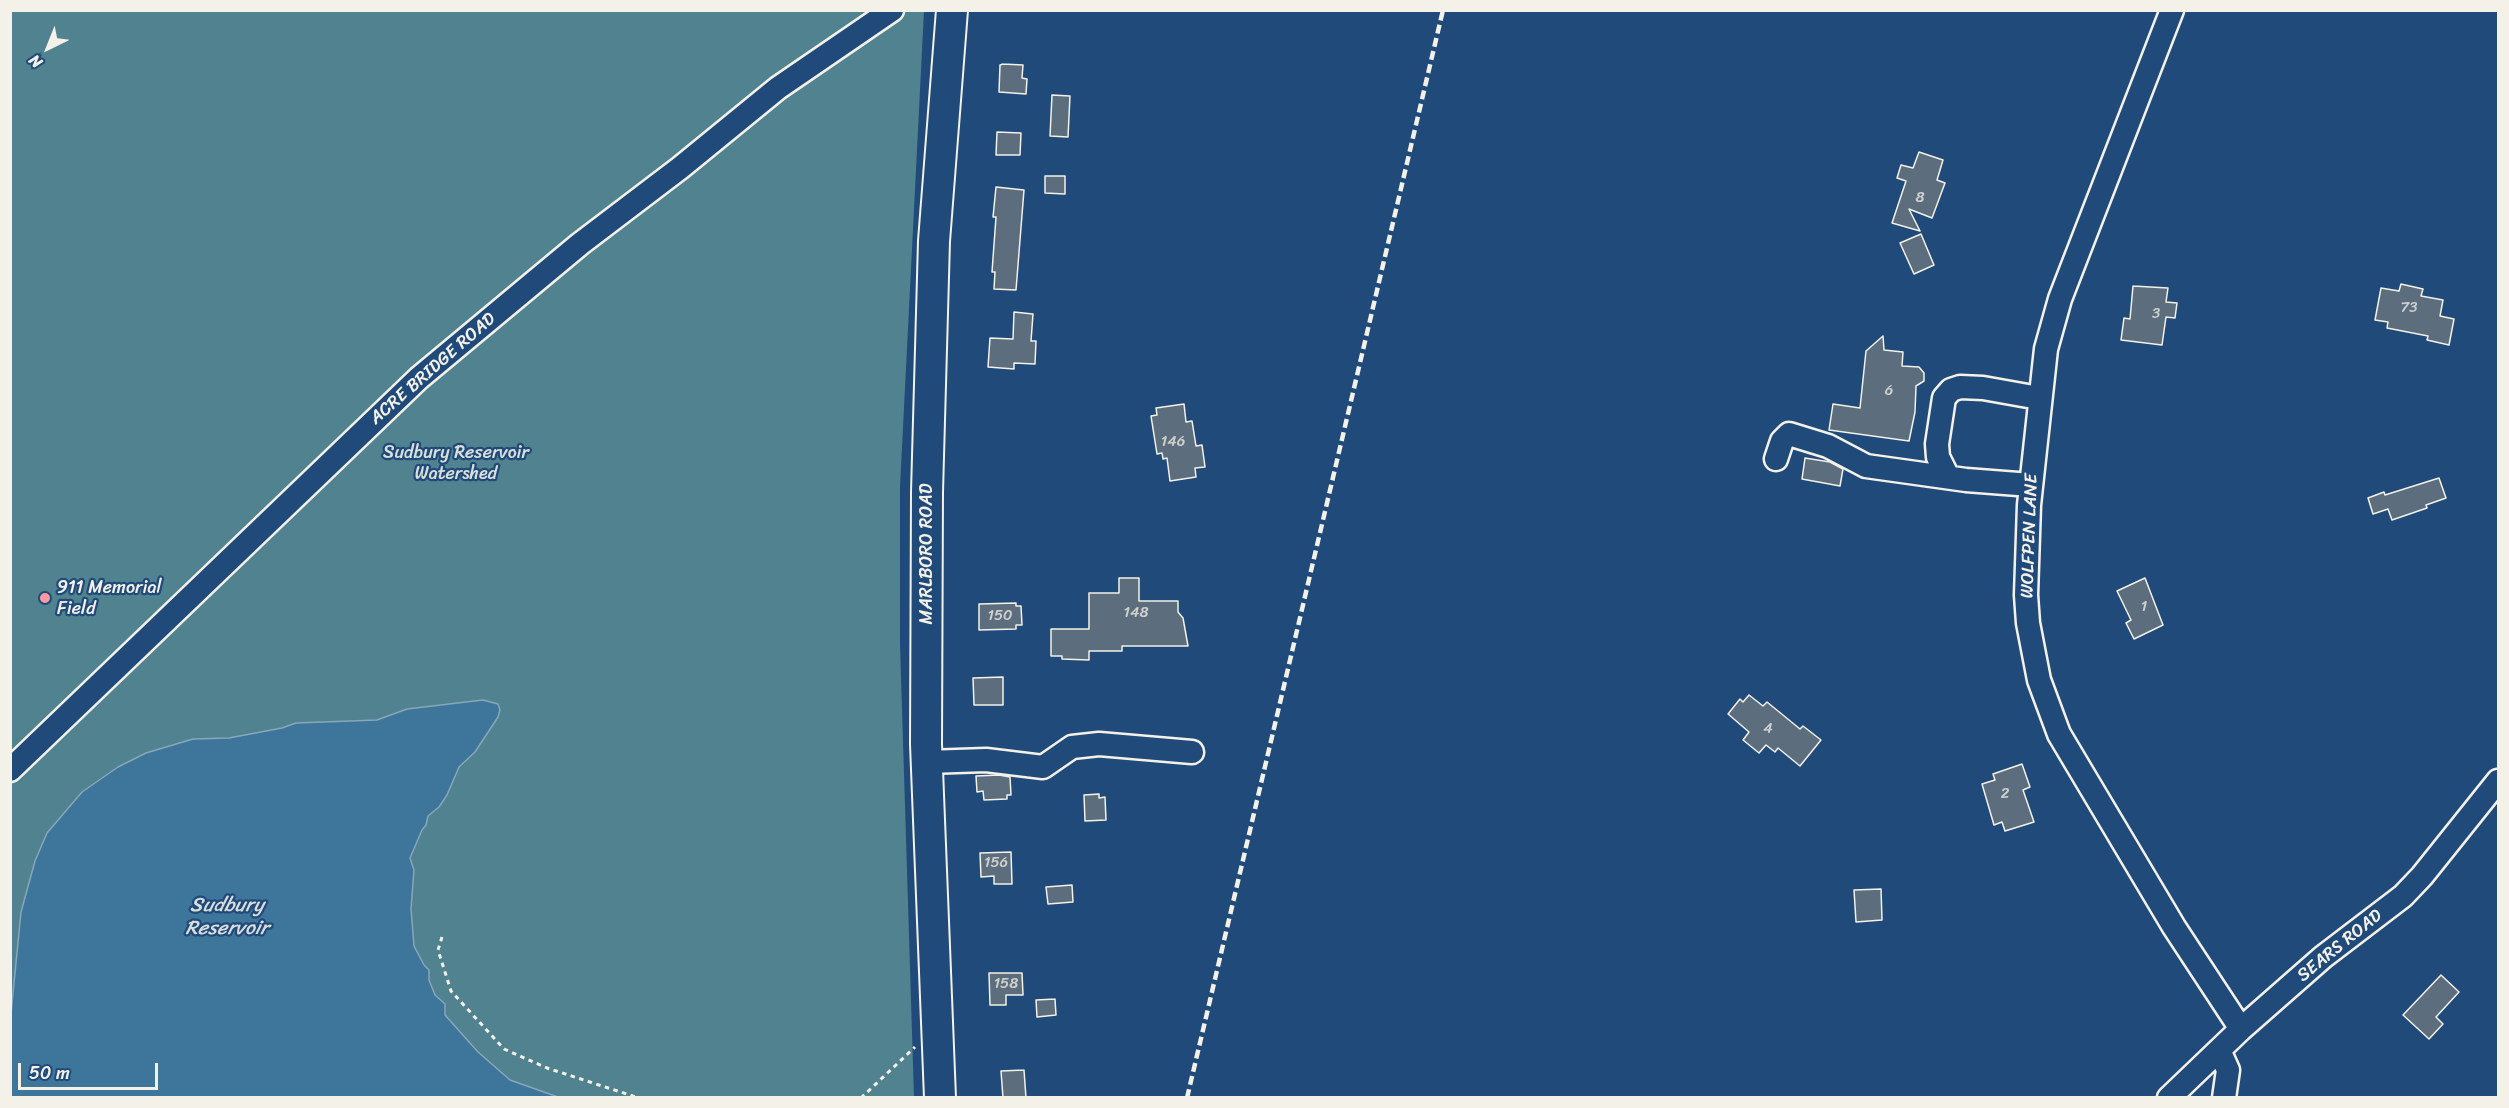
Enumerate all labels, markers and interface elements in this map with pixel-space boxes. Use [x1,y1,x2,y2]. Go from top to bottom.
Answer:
north arrow [18,18,78,78]
text: N [21,47,49,76]
house number: 8 [1915,189,1925,207]
house number: 73 [2401,299,2417,317]
house number: 3 [2152,305,2160,323]
street label: ACRE BRIDGE ROAD [366,308,500,430]
house number: 6 [1885,382,1893,400]
house number: 146 [1161,433,1185,451]
park label: Sudbury Reservoir Watershed [383,442,529,484]
street label: WOLFPEN LANE [2017,473,2043,599]
street label: MARLBORO ROAD [916,483,938,625]
place label: 911 Memorial Field [57,577,162,620]
marker: 911 Memorial Field [38,591,52,605]
house number: 1 [2141,598,2147,616]
house number: 148 [1124,604,1148,622]
house number: 150 [987,607,1013,625]
house number: 4 [1763,720,1773,738]
house number: 2 [2001,785,2009,803]
house number: 156 [984,854,1008,872]
water label: Sudbury Reservoir [185,894,269,941]
street label: SEARS ROAD [2293,905,2387,987]
house number: 158 [994,975,1018,993]
scale bar [21,1051,160,1089]
text: 50 m [29,1057,70,1089]

